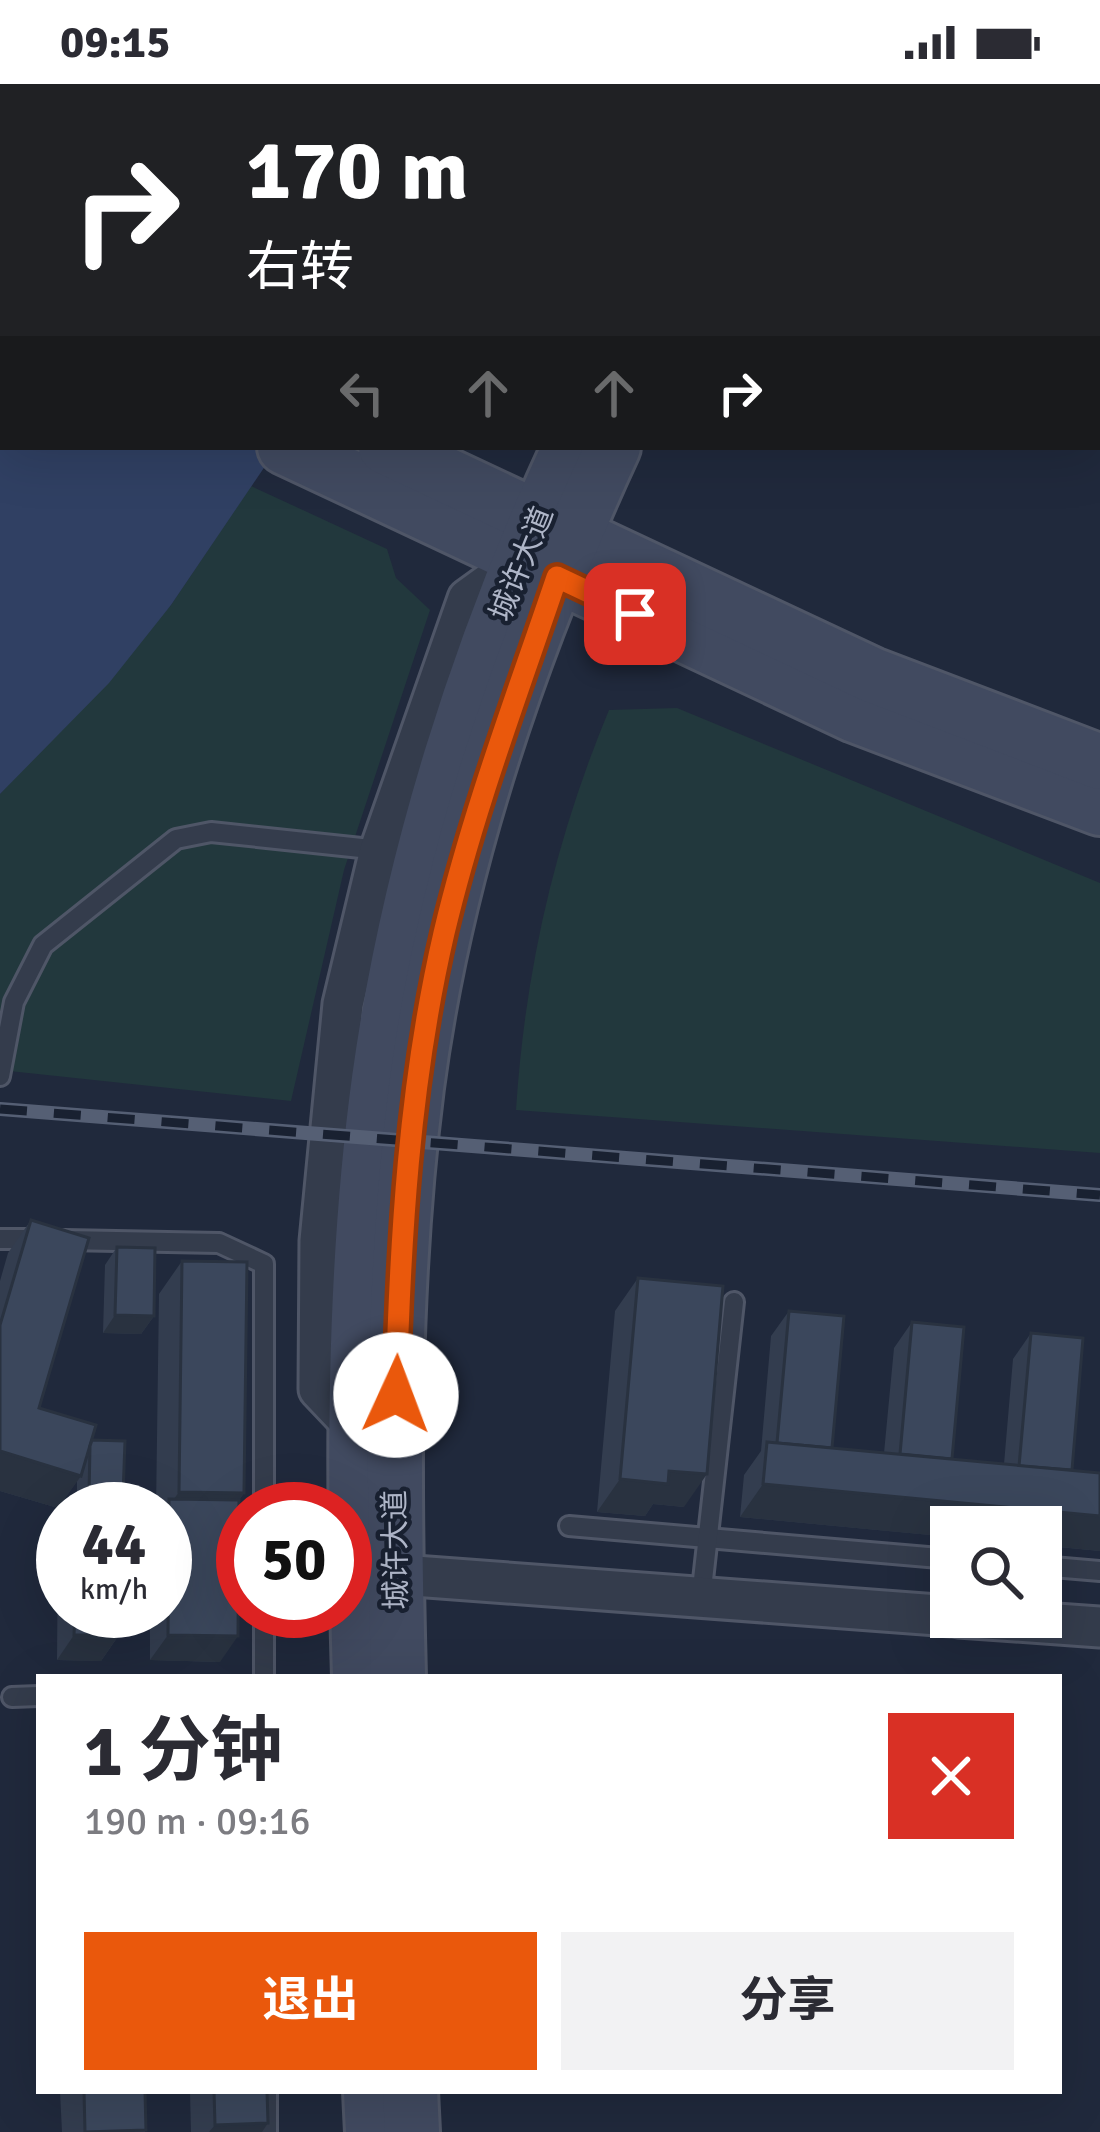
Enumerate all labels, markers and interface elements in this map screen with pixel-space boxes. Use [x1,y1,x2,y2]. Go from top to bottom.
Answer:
text: 09:15 [60,15,170,70]
text: 170 m [246,119,468,223]
icon: right [48,132,204,288]
text: 右转 [246,234,354,301]
icon: left [329,360,395,426]
icon: ahead [455,360,521,426]
icon: ahead [581,360,647,426]
icon: right [707,360,773,426]
street label: 城许大道 [482,501,562,627]
pin [584,563,686,665]
icon: arrive [602,581,668,647]
position arrow [333,1332,459,1458]
speed limit sign: 50 [216,1482,372,1638]
street label: 城许大道 [376,1490,416,1610]
map controls [930,1506,1062,1638]
button: search [930,1506,1062,1638]
text: 44 [82,1508,146,1582]
text: km/h [80,1571,148,1608]
text: 1 分钟 [84,1707,283,1796]
button: close [888,1713,1014,1839]
text: 190 m · 09:16 [84,1797,311,1845]
button: 退出 [84,1932,537,2070]
button: 分享 [561,1932,1014,2070]

